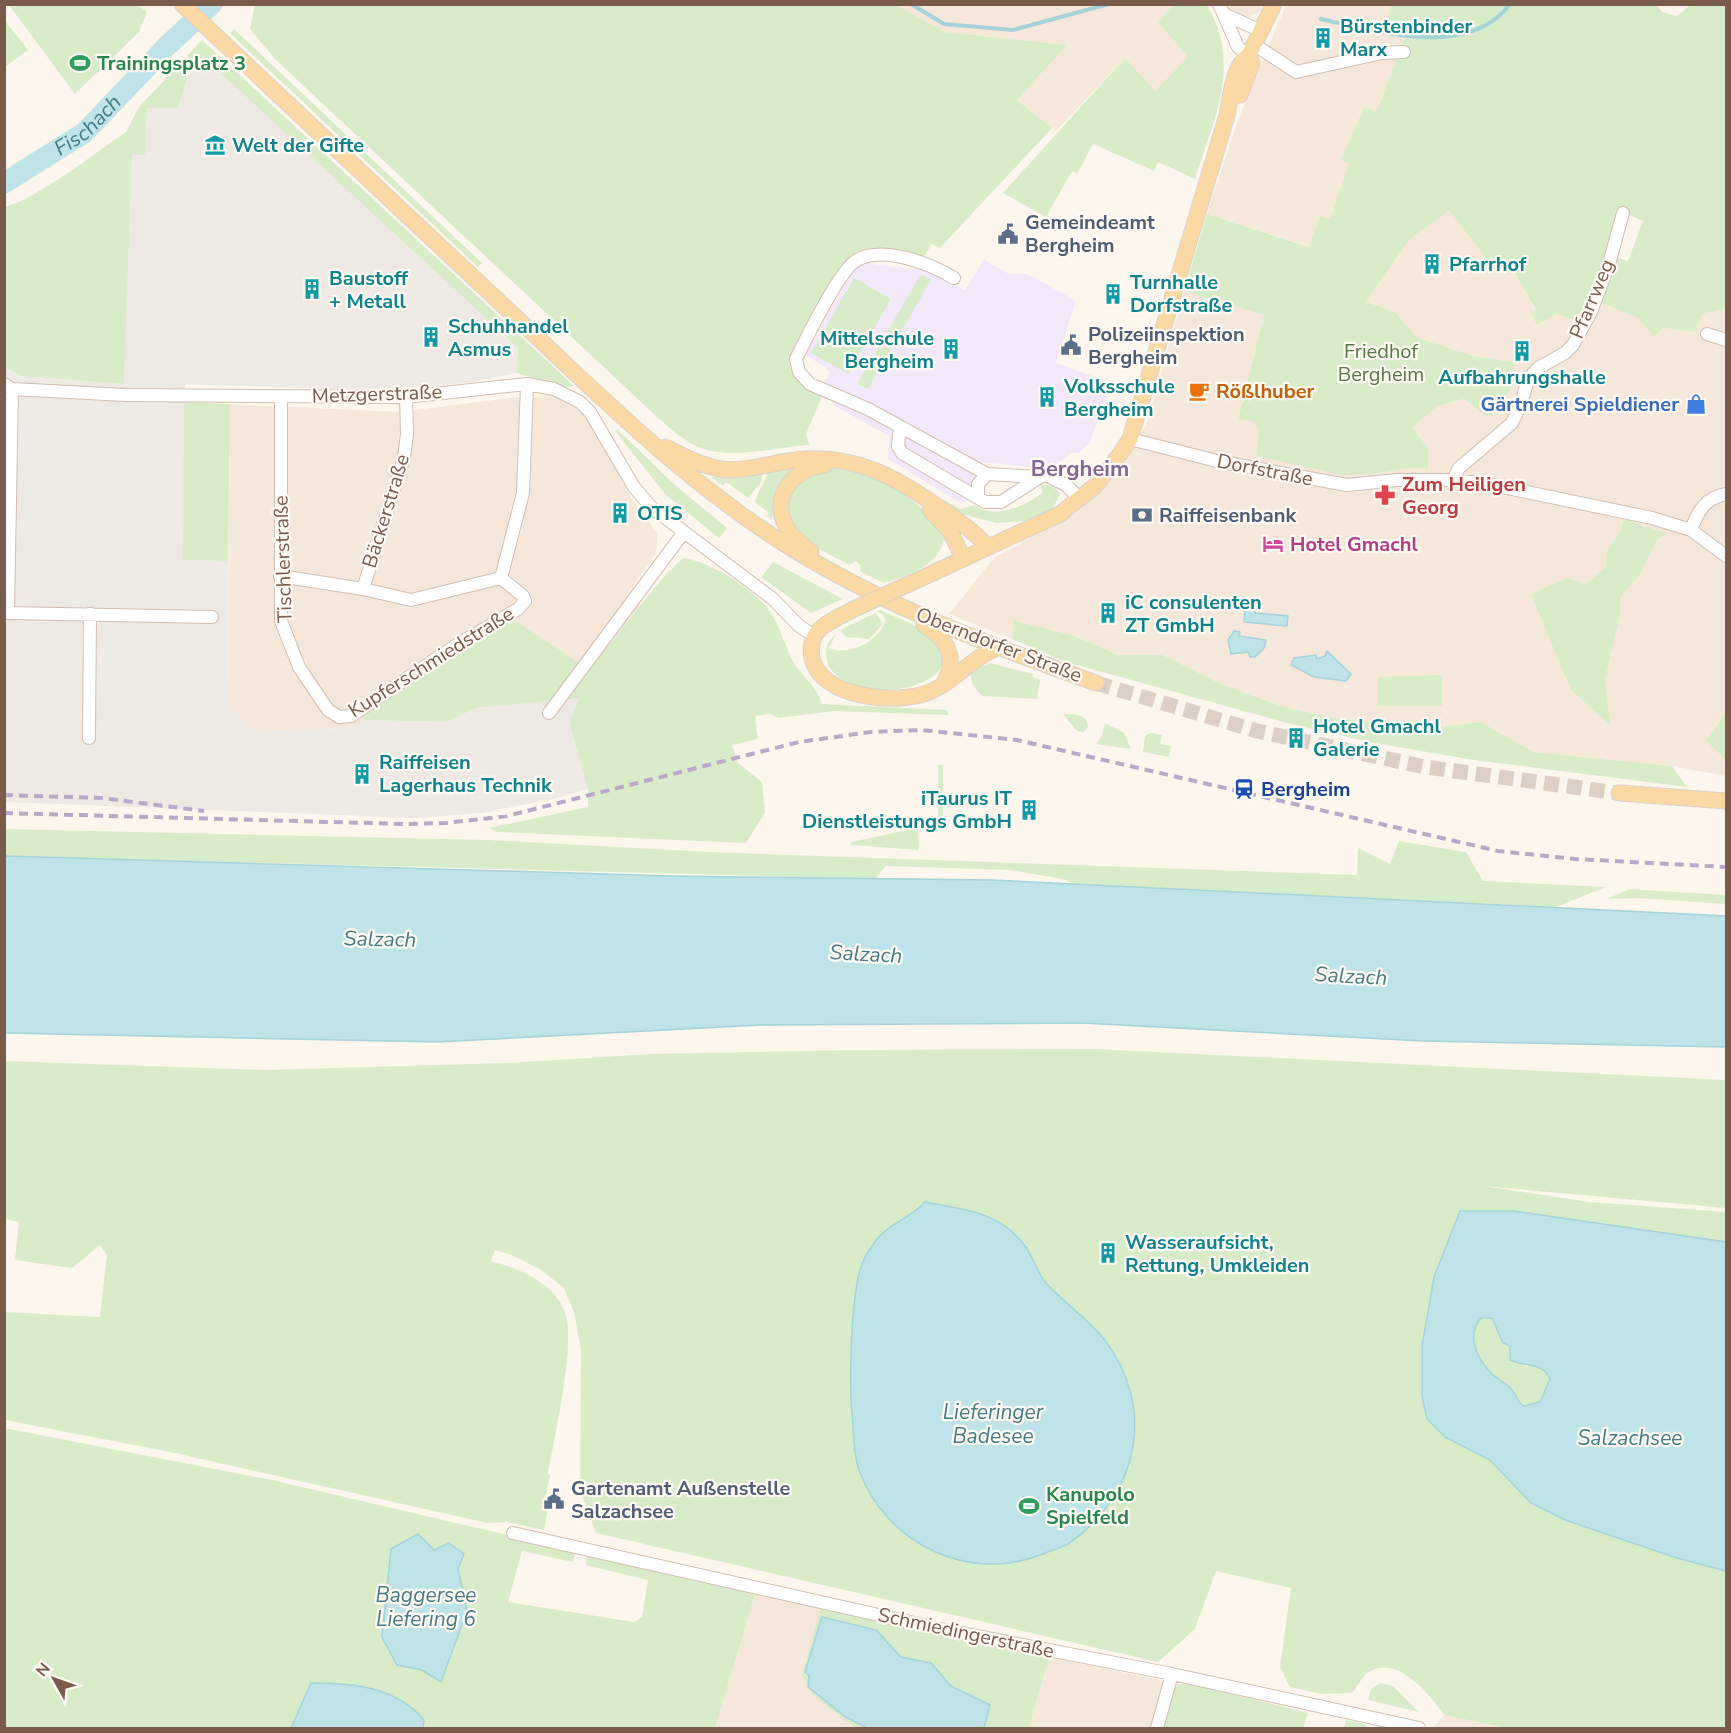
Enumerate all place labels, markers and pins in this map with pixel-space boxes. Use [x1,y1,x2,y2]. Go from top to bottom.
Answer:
place label: Bürstenbinder Marx [1340,13,1472,63]
building icon: Bürstenbinder Marx [1311,26,1335,50]
place label: Trainingsplatz 3 [97,50,246,77]
sports icon: Trainingsplatz 3 [68,51,92,75]
place label: Welt der Gifte [232,132,364,159]
museum icon: Welt der Gifte [203,133,227,157]
place label: Gemeindeamt Bergheim [1025,209,1155,259]
public building icon: Gemeindeamt Bergheim [996,222,1020,246]
place label: Pfarrhof [1449,251,1527,278]
building icon: Pfarrhof [1420,252,1444,276]
place label: Baustoff + Metall [329,265,409,315]
place label: Turnhalle Dorfstraße [1130,269,1232,319]
building icon: Baustoff + Metall [300,277,324,301]
building icon: Turnhalle Dorfstraße [1101,282,1125,306]
place label: Schuhhandel Asmus [448,313,569,363]
place label: Polizeiinspektion Bergheim [1088,321,1245,371]
building icon: Schuhhandel Asmus [419,325,443,349]
place label: Mittelschule Bergheim [820,325,934,375]
public building icon: Polizeiinspektion Bergheim [1059,333,1083,357]
building icon: Mittelschule Bergheim [939,337,963,361]
building icon: Aufbahrungshalle [1510,339,1534,363]
place label: Aufbahrungshalle [1438,364,1606,391]
place label: Volksschule Bergheim [1063,373,1175,423]
place label: Rößlhuber [1216,378,1315,405]
cafe icon: Rößlhuber [1187,379,1211,403]
building icon: Volksschule Bergheim [1035,385,1059,409]
place label: Gärtnerei Spieldiener [1481,391,1679,418]
shop icon: Gärtnerei Spieldiener [1684,392,1708,416]
place label: Zum Heiligen Georg [1402,471,1526,521]
pharmacy icon: Zum Heiligen Georg [1373,483,1397,507]
place label: OTIS [637,500,683,527]
building icon: OTIS [608,501,632,525]
place label: Raiffeisenbank [1159,502,1297,529]
bank icon: Raiffeisenbank [1130,503,1154,527]
place label: Hotel Gmachl [1290,531,1418,558]
hotel icon: Hotel Gmachl [1261,532,1285,556]
place label: iC consulenten ZT GmbH [1125,589,1262,639]
building icon: iC consulenten ZT GmbH [1096,601,1120,625]
place label: Hotel Gmachl Galerie [1313,713,1441,763]
building icon: Hotel Gmachl Galerie [1284,726,1308,750]
place label: Raiffeisen Lagerhaus Technik [379,749,553,799]
building icon: Raiffeisen Lagerhaus Technik [350,762,374,786]
place label: Bergheim [1261,776,1351,803]
station icon: Bergheim [1232,777,1256,801]
place label: iTaurus IT Dienstleistungs GmbH [802,785,1013,835]
building icon: iTaurus IT Dienstleistungs GmbH [1017,798,1041,822]
place label: Wasseraufsicht, Rettung, Umkleiden [1125,1229,1310,1279]
building icon: Wasseraufsicht, Rettung, Umkleiden [1096,1241,1120,1265]
place label: Gartenamt Außenstelle Salzachsee [571,1475,791,1525]
place label: Kanupolo Spielfeld [1046,1481,1135,1531]
public building icon: Gartenamt Außenstelle Salzachsee [542,1487,566,1511]
sports icon: Kanupolo Spielfeld [1017,1494,1041,1518]

